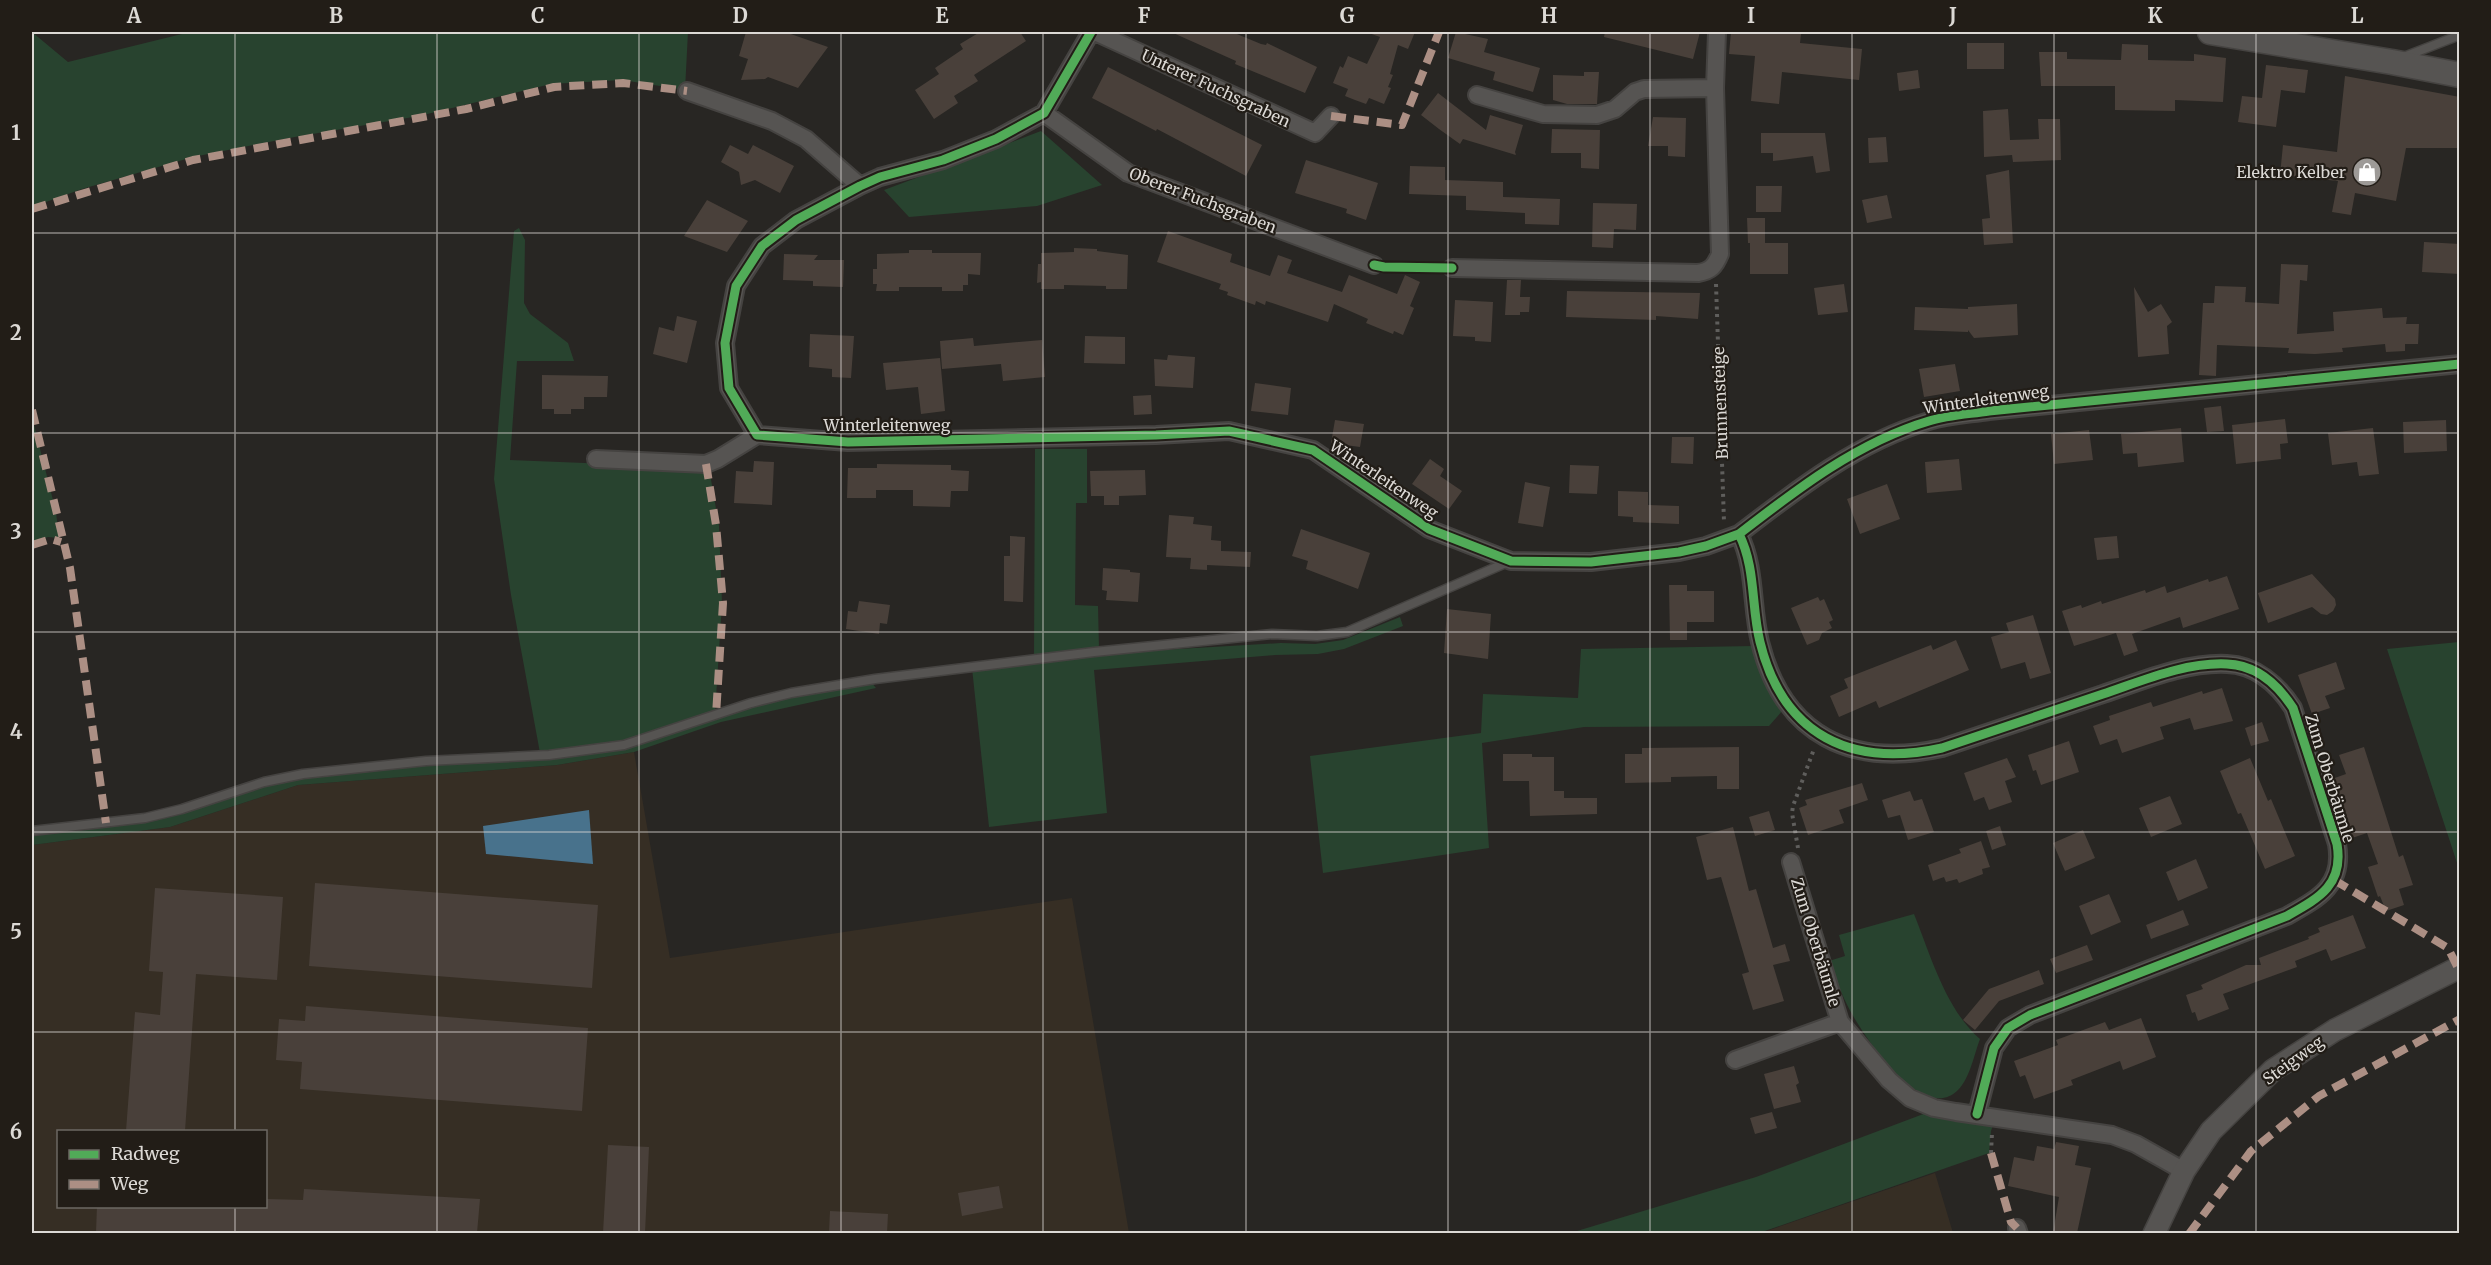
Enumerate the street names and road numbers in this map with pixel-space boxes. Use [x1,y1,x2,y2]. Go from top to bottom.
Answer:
street label: Unterer Fuchsgraben [1138,45,1294,131]
street label: Oberer Fuchsgraben [1127,163,1280,237]
street label: Brunnensteige [1708,346,1732,460]
street label: Winterleitenweg [1921,380,2050,418]
street label: Winterleitenweg [823,415,951,435]
street label: Winterleitenweg [1325,435,1442,523]
street label: Zum Oberbäumle [2301,711,2359,845]
street label: Zum Oberbäumle [1787,875,1845,1009]
street label: Steigweg [2259,1031,2328,1089]

